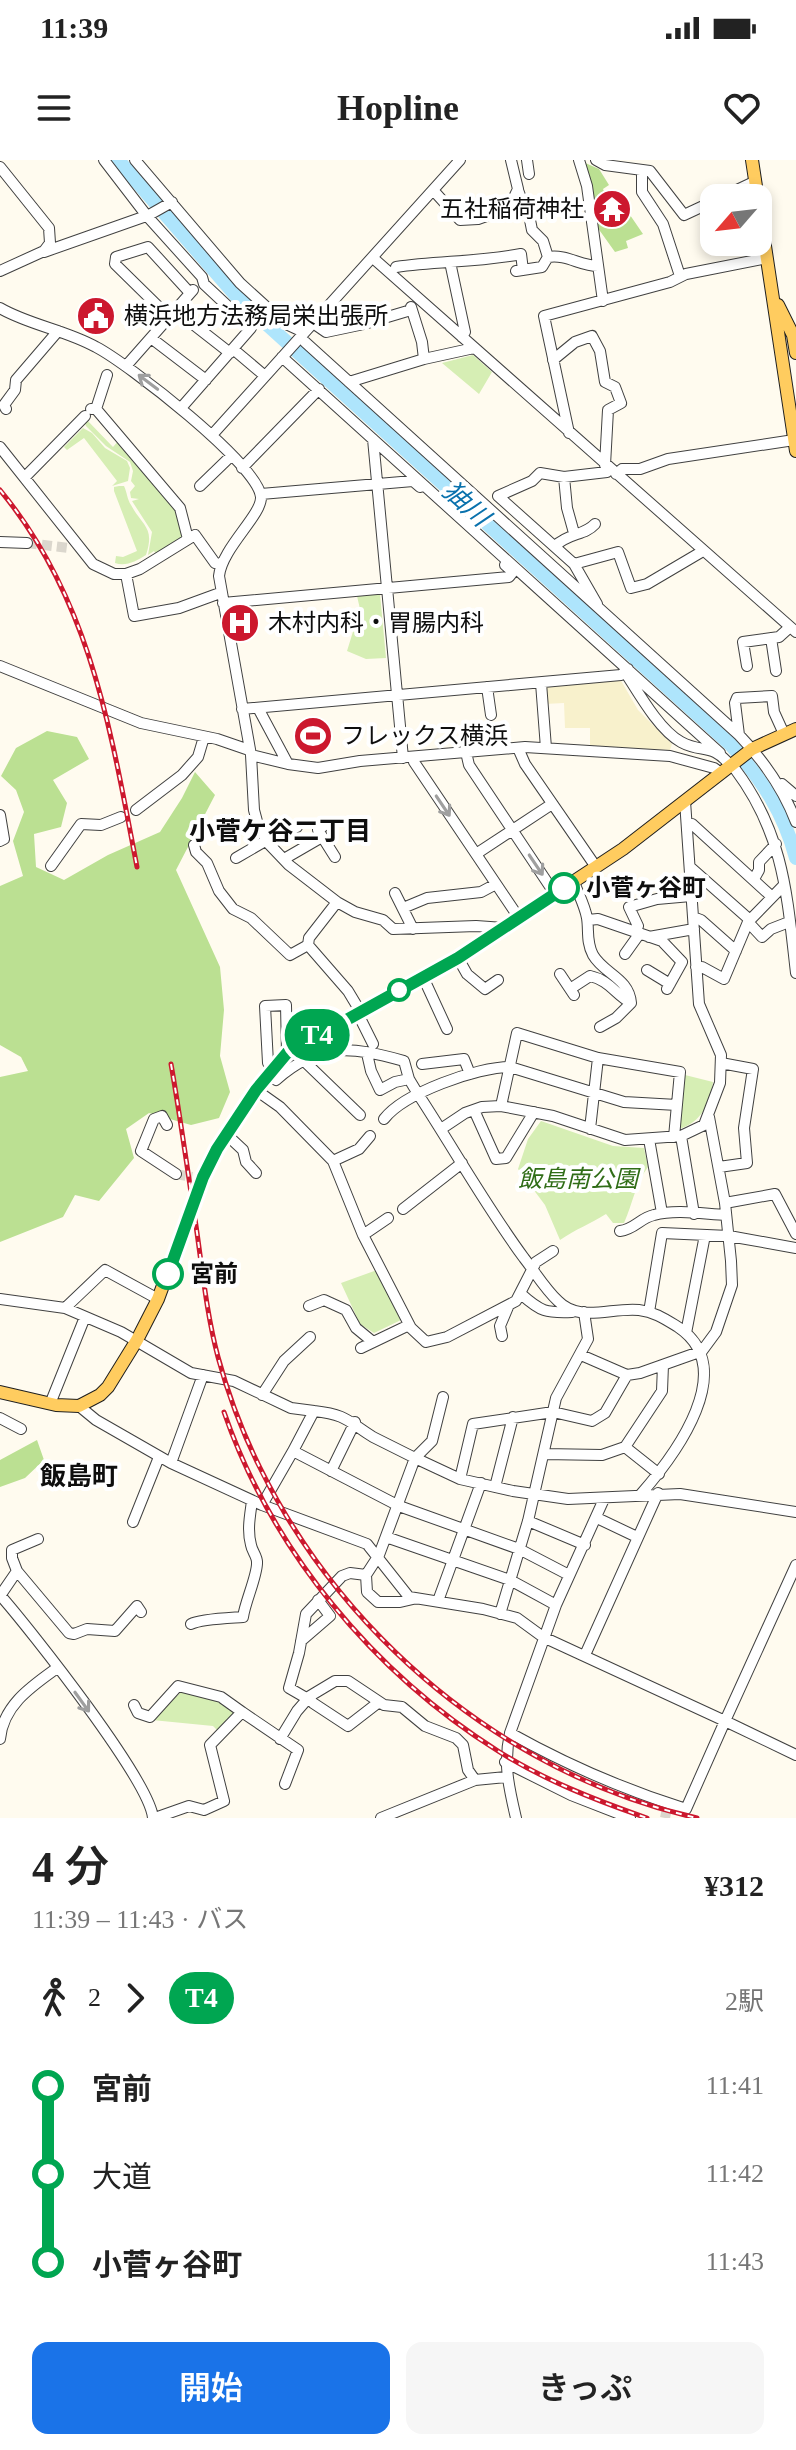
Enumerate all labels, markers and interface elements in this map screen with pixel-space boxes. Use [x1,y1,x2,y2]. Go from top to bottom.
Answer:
text: 11:39 [40,11,108,44]
icon: menu [32,86,76,130]
icon: heart [720,86,764,130]
text: Hopline [337,88,459,128]
north arrow [700,184,772,256]
map controls [700,184,772,256]
temple icon: 五社稲荷神社 [591,188,633,230]
place label: 五社稲荷神社 [440,196,584,222]
public building icon: 横浜地方法務局栄出張所 [75,295,117,337]
place label: 横浜地方法務局栄出張所 [124,303,388,329]
one-way arrow [138,374,159,391]
water label: 㹨川 [437,476,497,534]
hospital icon: 木村内科・胃腸内科 [219,602,261,644]
place label: 木村内科・胃腸内科 [268,610,484,636]
sports icon: フレックス横浜 [292,715,334,757]
place label: フレックス横浜 [341,723,508,749]
one-way arrow [436,794,452,817]
district label: 小菅ケ谷二丁目 [189,817,371,846]
one-way arrow [528,853,544,876]
marker: 小菅ヶ谷町 [549,873,579,903]
place label: 小菅ヶ谷町 [586,875,706,901]
unlabelled marker [388,979,410,1001]
line badge: T4 [281,1009,353,1061]
text: T4 [301,1019,333,1050]
park label: 飯島南公園 [518,1166,641,1192]
marker: 宮前 [153,1259,183,1289]
place label: 宮前 [190,1261,238,1287]
district label: 飯島町 [40,1462,118,1491]
one-way arrow [74,1690,90,1712]
text: 4 分 [32,1843,109,1892]
text: ¥312 [704,1869,764,1902]
text: 11:39 – 11:43 · バス [32,1905,248,1934]
icon: walk [32,1976,76,2020]
icon: forward [113,1976,157,2020]
text: T4 [185,1982,218,2013]
text: 2 [88,1983,101,2012]
text: 2駅 [725,1987,764,2016]
text: 11:41 [706,2071,764,2100]
text: 宮前 [92,2072,152,2105]
text: 11:42 [706,2159,764,2188]
text: 大道 [92,2160,152,2193]
text: 11:43 [706,2247,764,2276]
text: 小菅ヶ谷町 [92,2248,242,2281]
button: 開始 [32,2342,390,2434]
button: きっぷ [406,2342,764,2434]

